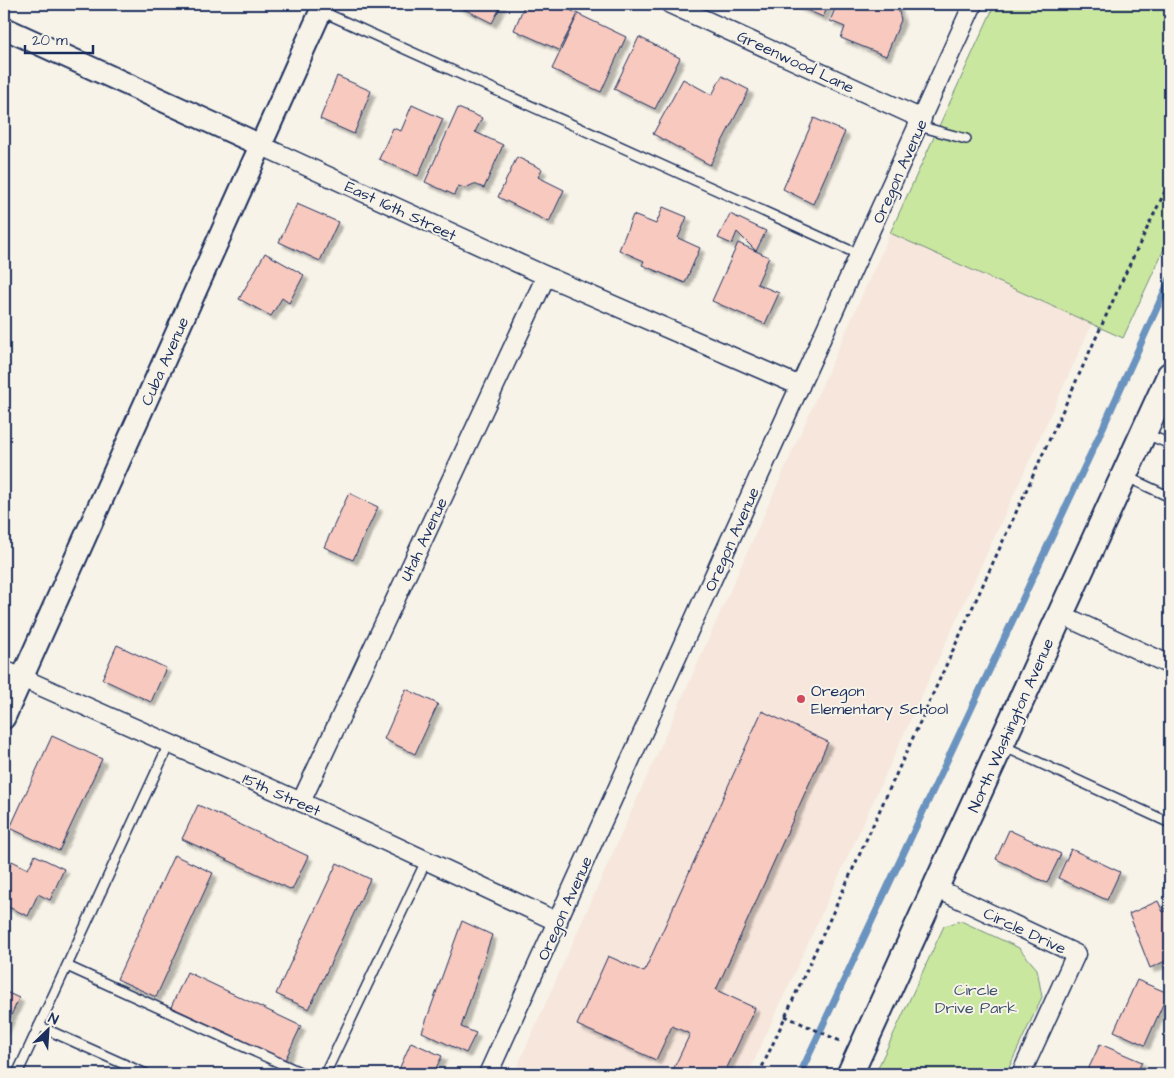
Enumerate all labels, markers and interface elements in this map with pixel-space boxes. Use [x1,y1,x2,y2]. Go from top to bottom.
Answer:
scale bar [25,22,92,54]
street label: Greenwood Lane [734,25,858,99]
text: 20 m [32,30,68,51]
street label: Oregon Avenue [867,116,934,227]
street label: East 16th Street [341,175,460,247]
street label: Cuba Avenue [136,313,194,409]
street label: Oregon Avenue [699,484,766,595]
street label: Utah Avenue [395,494,453,585]
street label: North Washington Avenue [963,635,1060,816]
place label: Oregon Elementary School [811,680,948,721]
marker: Oregon Elementary School [795,693,807,705]
street label: 15th Street [239,768,325,822]
street label: Oregon Avenue [532,853,599,964]
street label: Circle Drive [980,902,1070,960]
park label: Circle Drive Park [935,979,1017,1019]
north arrow [22,1006,72,1056]
text: N [45,1008,61,1030]

